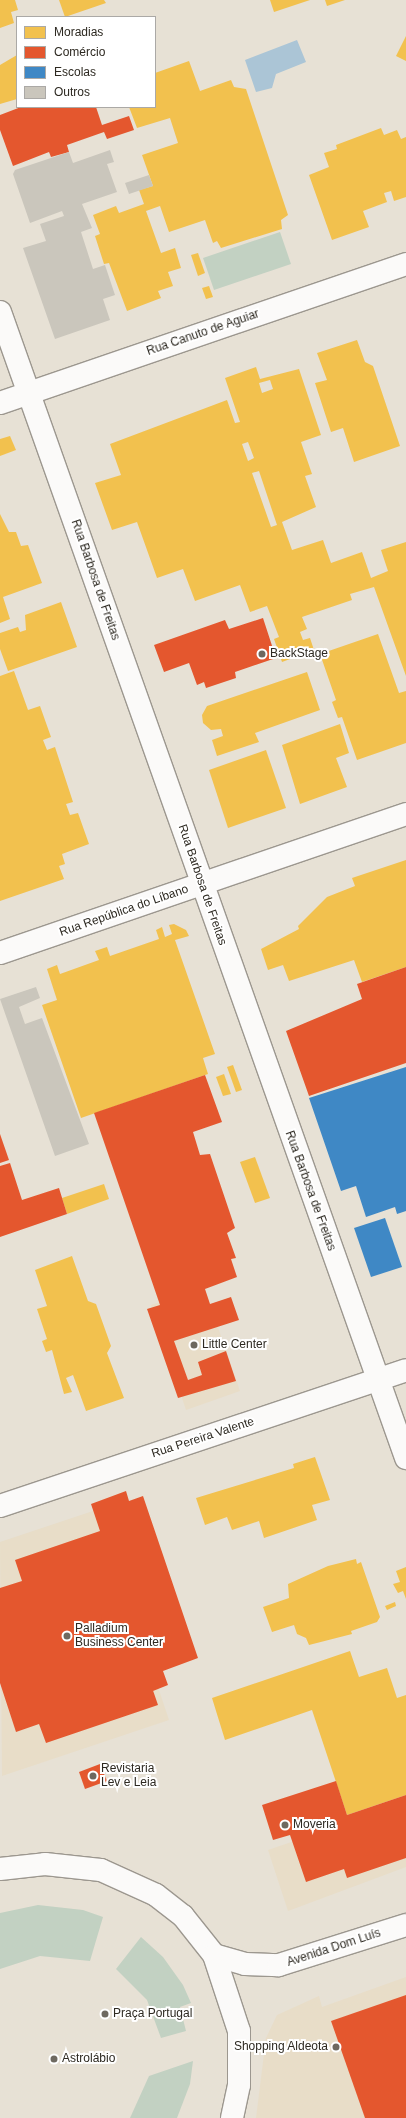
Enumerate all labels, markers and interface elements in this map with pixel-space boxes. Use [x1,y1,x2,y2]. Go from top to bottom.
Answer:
legend [16,16,156,108]
text: Moradias [54,25,103,39]
text: Comércio [54,45,105,59]
text: Escolas [54,65,96,79]
text: Outros [54,85,90,99]
street label: Rua Canuto de Aguiar [145,307,261,359]
street label: Rua Barbosa de Freitas [68,518,122,642]
place label: BackStage [270,647,328,661]
marker: BackStage [257,649,267,659]
street label: Rua Barbosa de Freitas [175,823,229,947]
street label: Rua República do Líbano [58,882,190,940]
street label: Rua Barbosa de Freitas [282,1129,338,1253]
place label: Little Center [202,1338,267,1352]
marker: Little Center [189,1340,199,1350]
street label: Rua Pereira Valente [150,1415,256,1461]
place label: Palladium Business Center [75,1622,163,1650]
marker: Palladium Business Center [62,1631,72,1641]
place label: Revistaria Lev e Leia [101,1762,156,1790]
marker: Revistaria Lev e Leia [88,1771,98,1781]
place label: Moveria [293,1818,336,1832]
marker: Moveria [280,1820,290,1830]
street label: Avenida Dom Luís [285,1926,383,1970]
place label: Praça Portugal [113,2007,192,2021]
marker: Praça Portugal [100,2009,110,2019]
place label: Shopping Aldeota [233,2040,328,2054]
marker: Shopping Aldeota [331,2042,341,2052]
place label: Astrolábio [62,2052,115,2066]
marker: Astrolábio [49,2054,59,2064]

